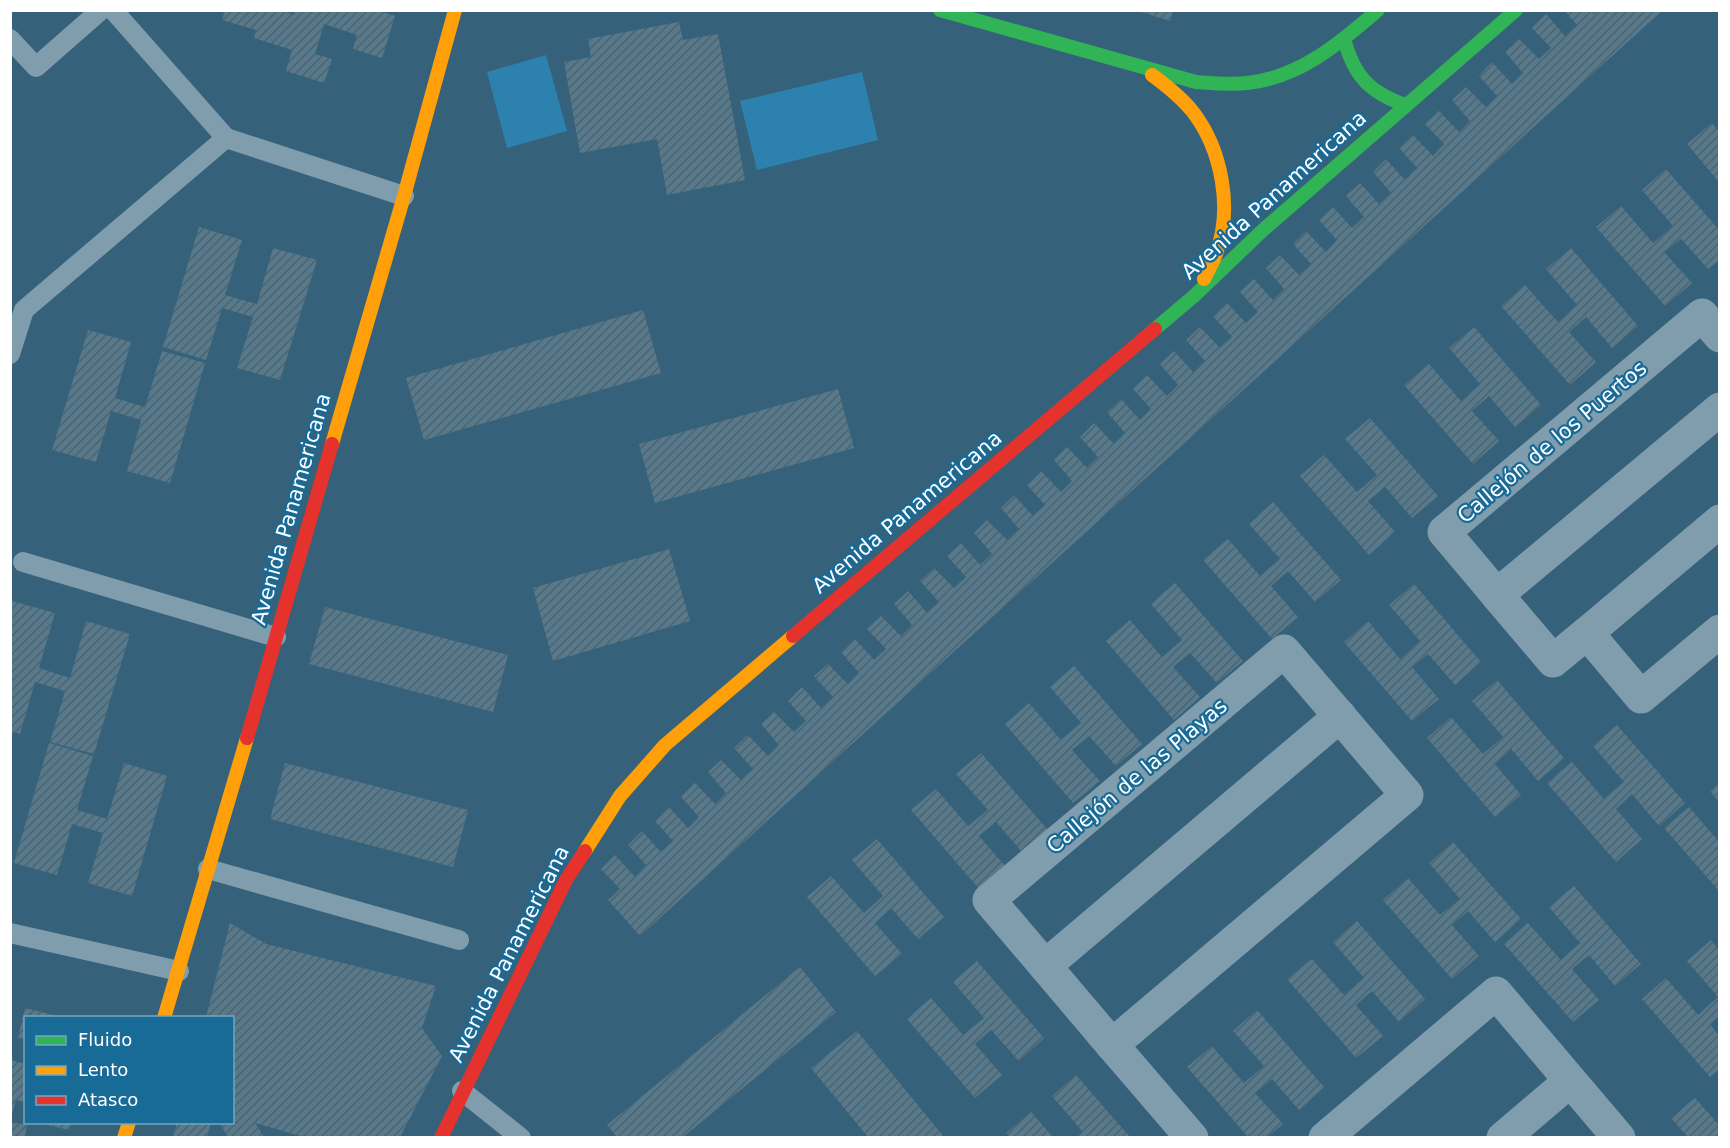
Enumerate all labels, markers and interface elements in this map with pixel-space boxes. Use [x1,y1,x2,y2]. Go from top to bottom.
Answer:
street label: Avenida Panamericana [1177,106,1371,284]
street label: Callejón de los Puertos [1453,356,1651,528]
street label: Avenida Panamericana [246,390,336,628]
street label: Avenida Panamericana [807,426,1007,598]
street label: Callejón de las Playas [1042,694,1232,858]
street label: Avenida Panamericana [444,842,574,1066]
legend [24,1016,234,1124]
text: Fluido [78,1029,132,1050]
text: Lento [78,1059,128,1080]
text: Atasco [78,1089,138,1110]

